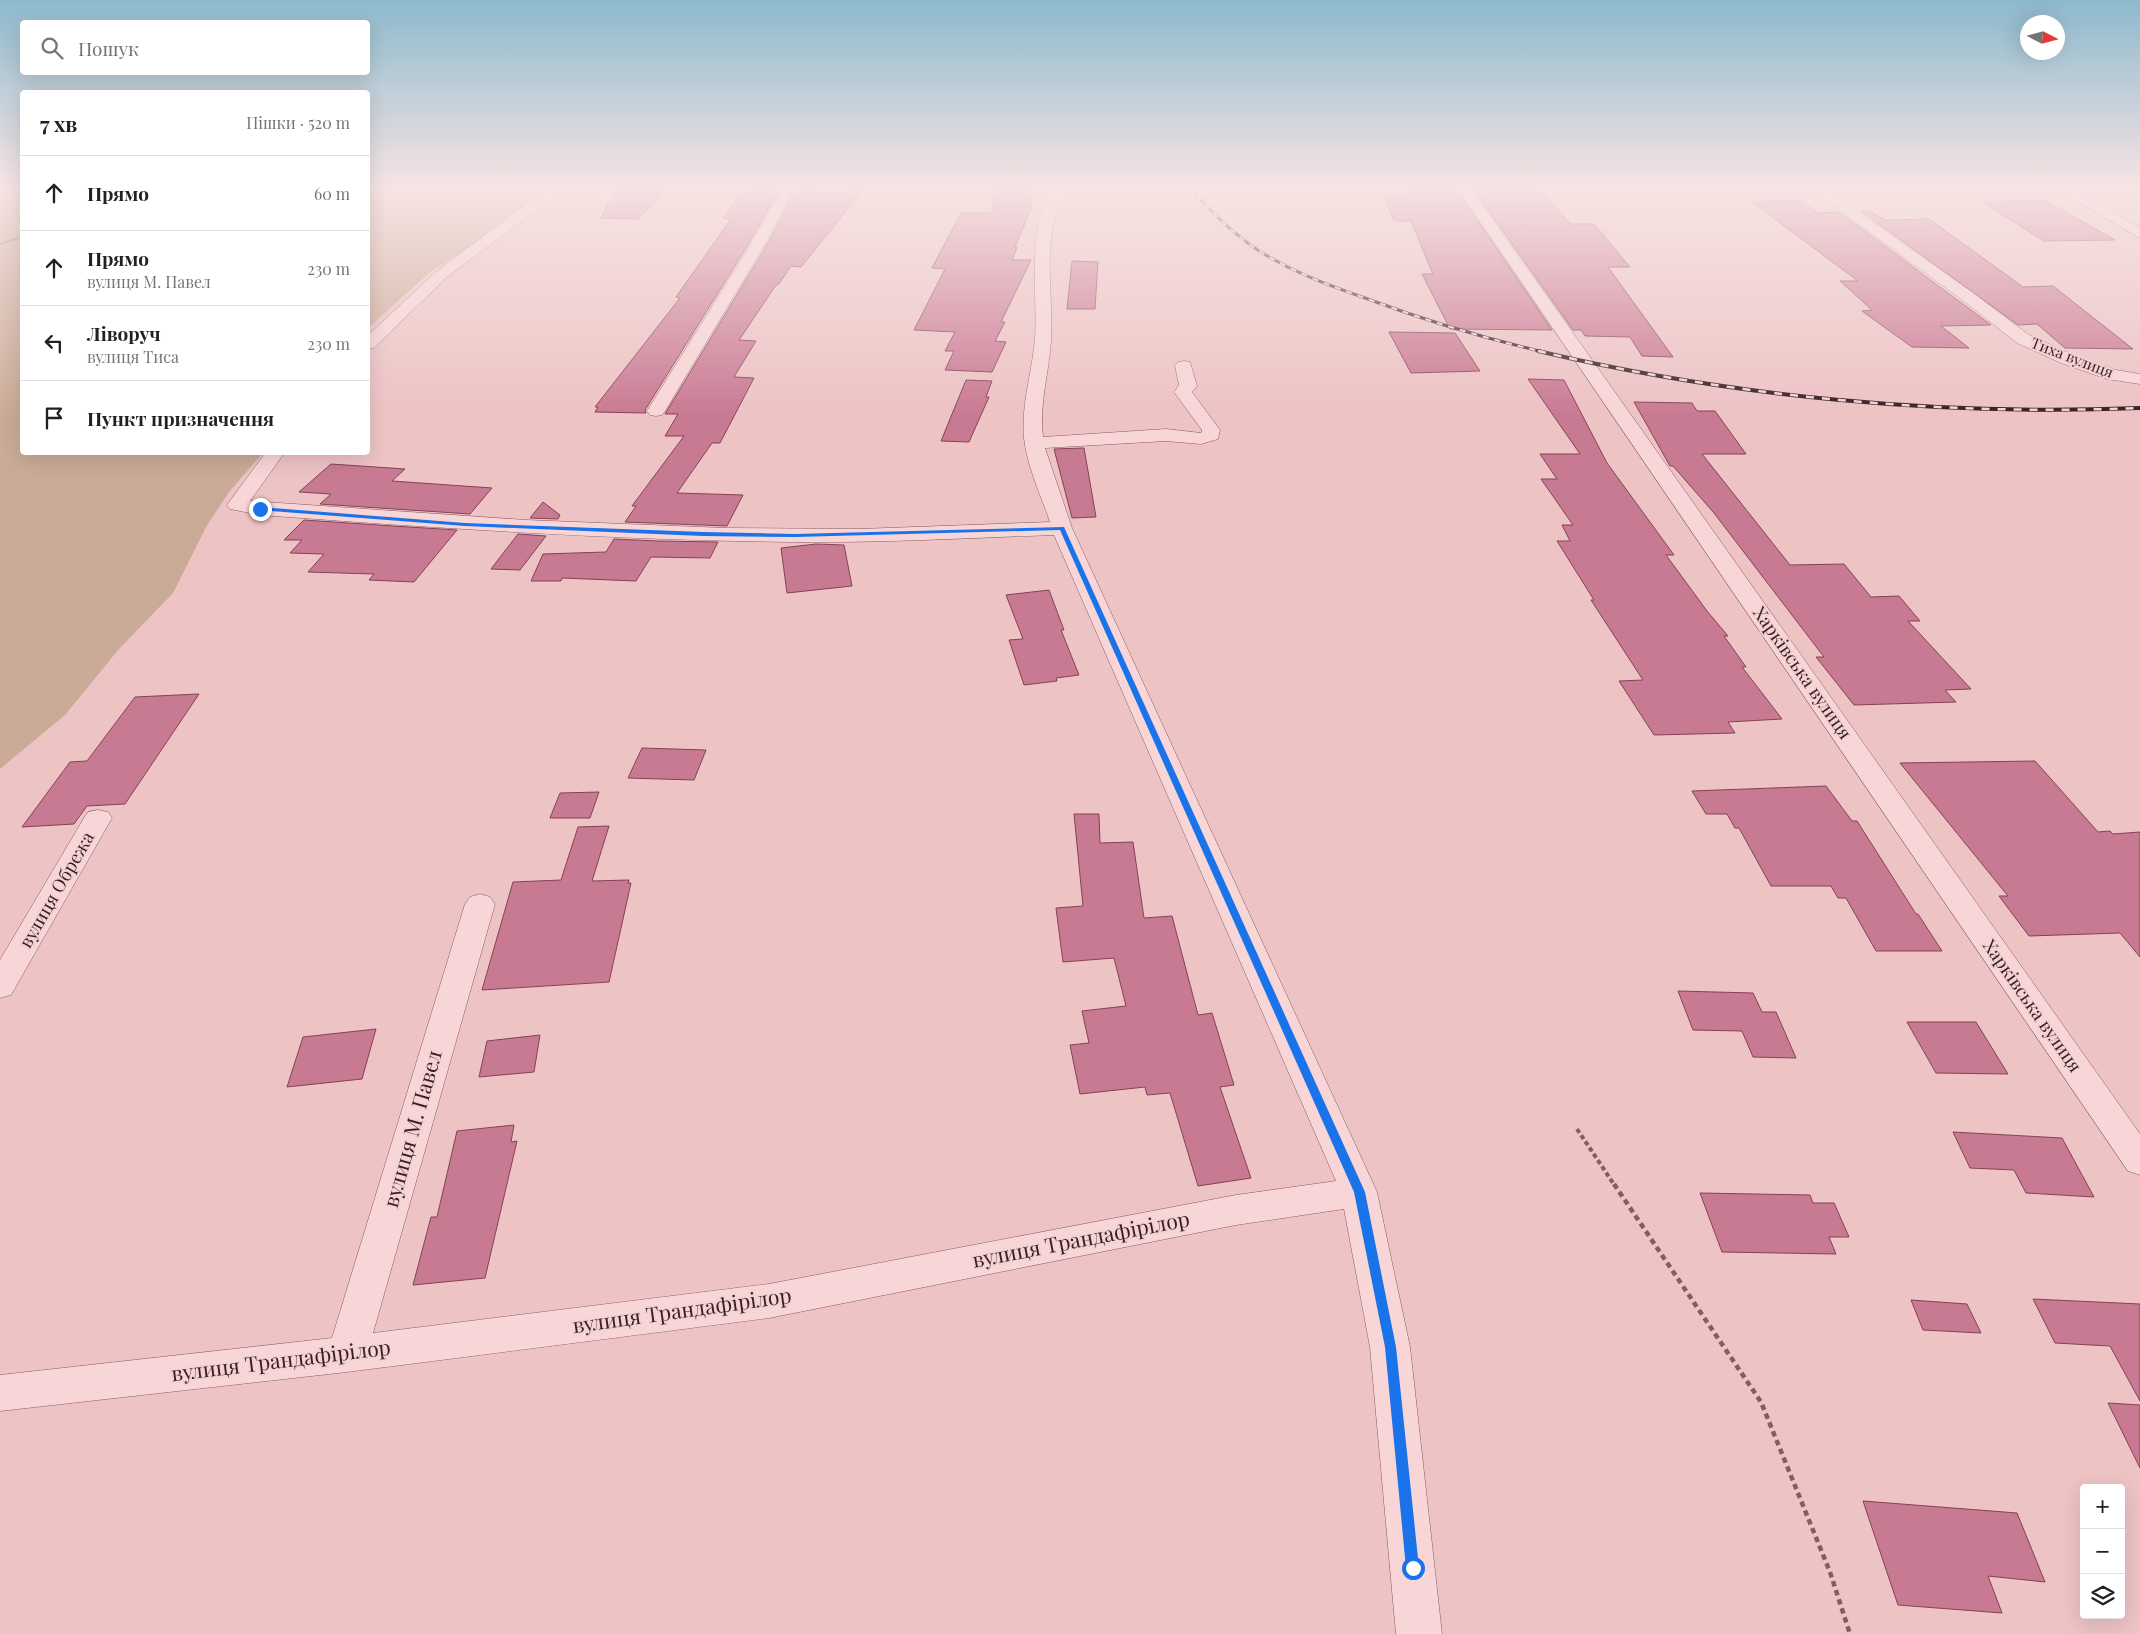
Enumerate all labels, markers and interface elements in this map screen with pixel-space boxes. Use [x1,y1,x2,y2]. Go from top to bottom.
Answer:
north arrow [2020,15,2065,60]
search box [20,20,370,75]
icon: search [38,34,66,62]
text: Пошук [78,35,139,61]
text: 7 хв [40,109,77,137]
text: Пішки · 520 m [246,112,350,133]
icon: ahead [40,179,68,207]
text: Прямо [87,180,149,206]
text: 60 m [314,183,350,204]
text: Прямо [87,245,149,271]
icon: ahead [40,254,68,282]
text: 230 m [307,258,350,279]
text: вулиця М. Павел [87,271,211,292]
text: Ліворуч [87,320,161,346]
icon: left [40,329,68,357]
street label: Тиха вулиця [2028,332,2116,382]
text: 230 m [307,333,350,354]
text: вулиця Тиса [87,346,179,367]
icon: arrive [40,404,68,432]
text: Пункт призначення [87,405,274,431]
route end [249,498,272,521]
street label: Харківська вулиця [1748,601,1858,744]
street label: вулиця Обрежа [13,827,99,952]
street label: Харківська вулиця [1978,934,2088,1077]
street label: вулиця М. Павел [375,1046,447,1210]
street label: вулиця Трандафірілор [970,1203,1192,1273]
street label: вулиця Трандафірілор [570,1280,793,1338]
street label: вулиця Трандафірілор [169,1332,392,1386]
map controls [2080,1484,2125,1619]
button: + [2080,1484,2125,1529]
button: − [2080,1529,2125,1574]
route start [1402,1557,1425,1580]
button: layers [2080,1574,2125,1619]

